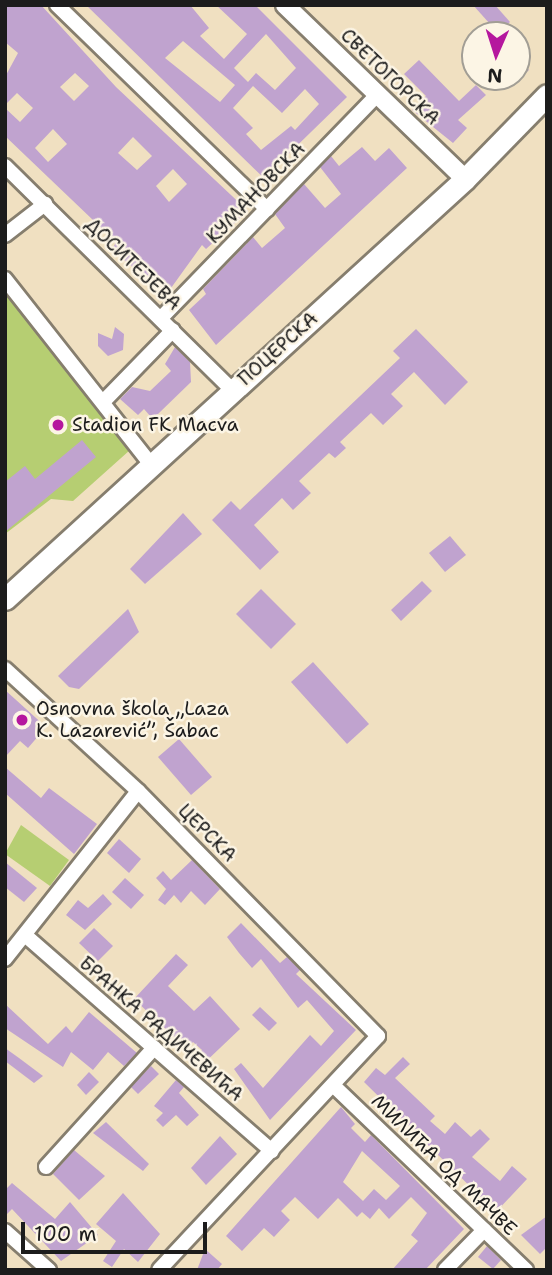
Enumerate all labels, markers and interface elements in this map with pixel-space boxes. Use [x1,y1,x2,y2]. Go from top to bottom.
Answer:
north arrow [461,21,531,91]
street label: СВЕТОГОРСКА [336,24,444,130]
text: N [487,63,503,88]
street label: КУМАНОВСКА [202,138,310,248]
street label: ДОСИТЕЈЕВА [81,213,185,315]
street label: ПОЦЕРСКА [234,307,322,391]
place label: Stadion FK Macva [72,414,238,436]
marker: Stadion FK Macva [50,417,66,433]
place label: Osnovna škola „Laza K. Lazarević”, Šabac [36,698,229,742]
marker: Osnovna škola „Laza K. Lazarević”, Šabac [14,712,30,728]
street label: ЦЕРСКА [173,799,241,867]
street label: БРАНКА РАДИЧЕВИЋА [74,952,248,1106]
street label: МИЛИЋА ОД МАЧВЕ [367,1090,521,1240]
scale bar [24,1208,210,1252]
text: 100 m [34,1220,97,1248]

